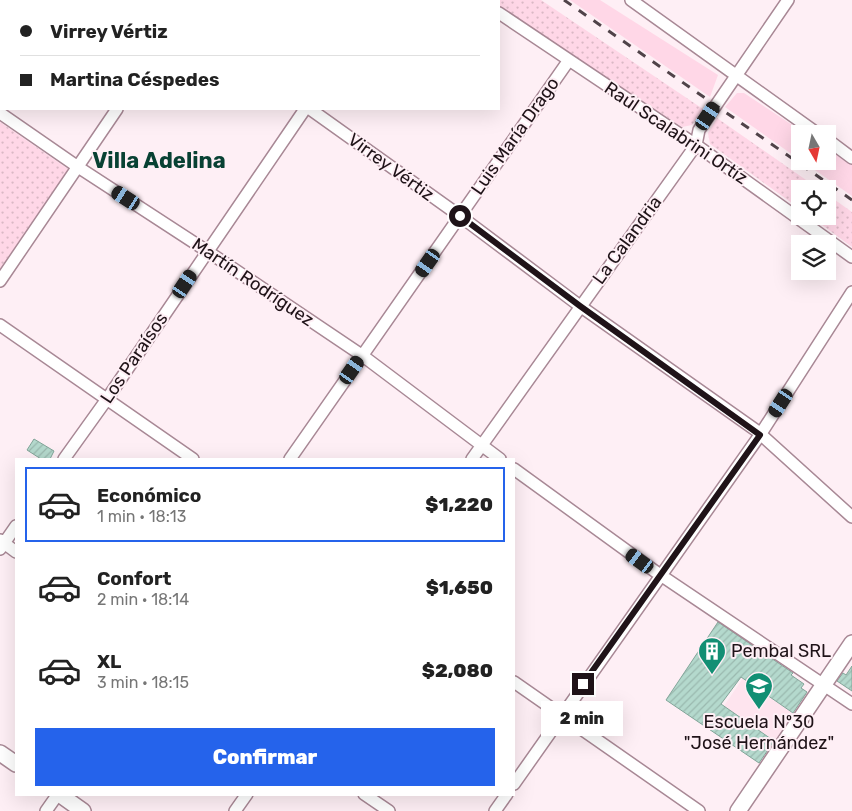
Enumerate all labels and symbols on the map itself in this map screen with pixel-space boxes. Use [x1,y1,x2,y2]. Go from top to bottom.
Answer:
street label: Luis María Drago [466,73,564,199]
street label: Raúl Scalabrini Ortíz [600,77,752,189]
car [693,99,722,133]
north arrow [791,125,836,170]
street label: Virrey Vértiz [344,128,438,206]
district label: Villa Adelina [92,147,226,174]
car [109,184,142,212]
street label: La Calandria [588,192,666,288]
route start [449,205,471,227]
street label: Martín Rodríguez [188,233,318,331]
car [413,246,442,280]
car [170,267,199,301]
street label: Los Paraísos [96,308,172,408]
car [337,353,366,387]
car [766,386,795,420]
car [623,546,656,576]
building icon: Pembal SRL [697,636,727,675]
place label: Pembal SRL [731,640,831,662]
school or university icon: Escuela Nº30 "José Hernández" [744,671,774,710]
route end [572,673,594,695]
callout: 2 min [542,702,624,736]
place label: Escuela Nº30 "José Hernández" [684,711,834,754]

